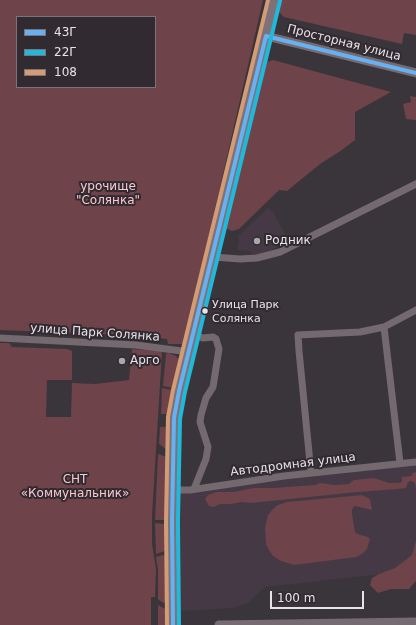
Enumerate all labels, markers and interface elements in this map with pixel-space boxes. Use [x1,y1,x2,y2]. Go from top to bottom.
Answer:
legend [16,16,156,88]
street label: Просторная улица [286,22,402,64]
text: 43Г [54,25,77,39]
text: 22Г [54,45,77,59]
text: 108 [54,65,77,79]
park label: урочище "Солянка" [76,180,140,208]
place label: Родник [265,234,311,248]
marker: Родник [252,236,262,246]
place label: Улица Парк Солянка [212,298,279,324]
marker: Улица Парк Солянка [200,306,210,316]
street label: улица Парк Солянка [30,321,160,345]
place label: Арго [130,354,159,368]
marker: Арго [117,356,127,366]
street label: Автодромная улица [229,450,357,480]
park label: СНТ «Коммунальник» [21,473,129,501]
scale bar [272,583,366,609]
text: 100 m [277,591,315,605]

